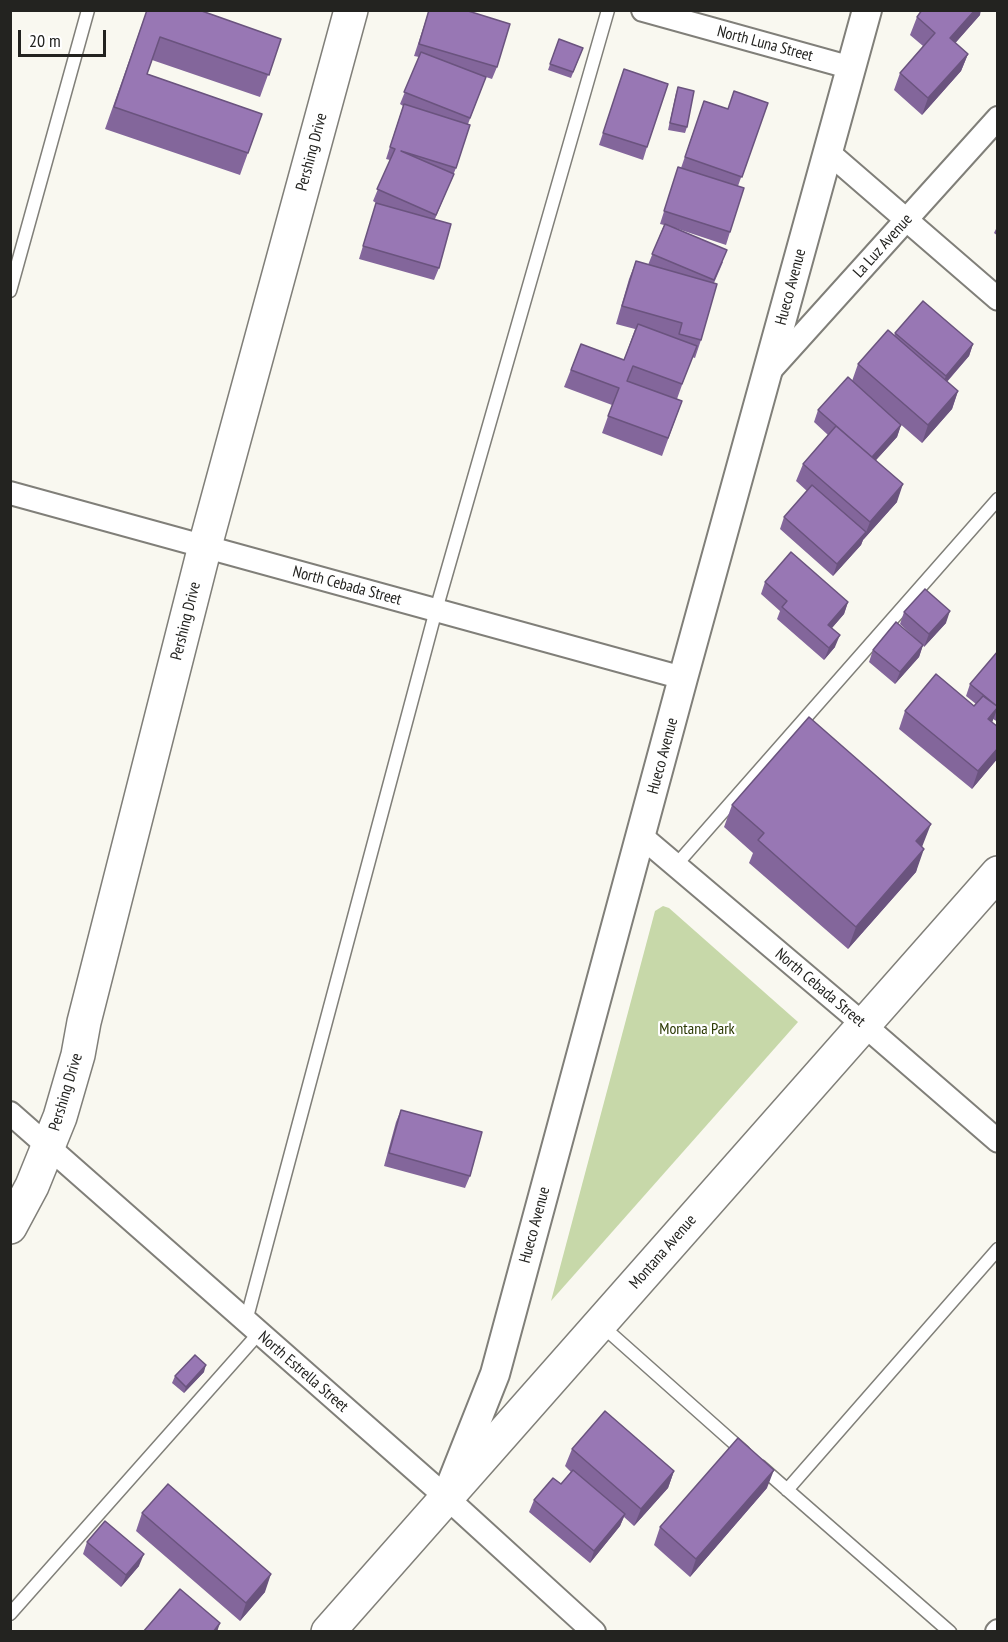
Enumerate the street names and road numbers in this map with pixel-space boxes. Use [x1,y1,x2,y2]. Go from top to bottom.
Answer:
street label: North Luna Street [715,22,815,66]
street label: Pershing Drive [292,111,332,193]
street label: La Luz Avenue [849,210,917,282]
street label: Hueco Avenue [772,247,810,327]
street label: North Cebada Street [291,562,403,610]
street label: Pershing Drive [167,580,205,662]
street label: Hueco Avenue [644,716,682,796]
street label: North Cebada Street [771,945,869,1031]
street label: Pershing Drive [45,1051,87,1133]
street label: Hueco Avenue [516,1185,554,1265]
street label: Montana Avenue [626,1211,700,1293]
street label: North Estrella Street [254,1328,352,1416]

